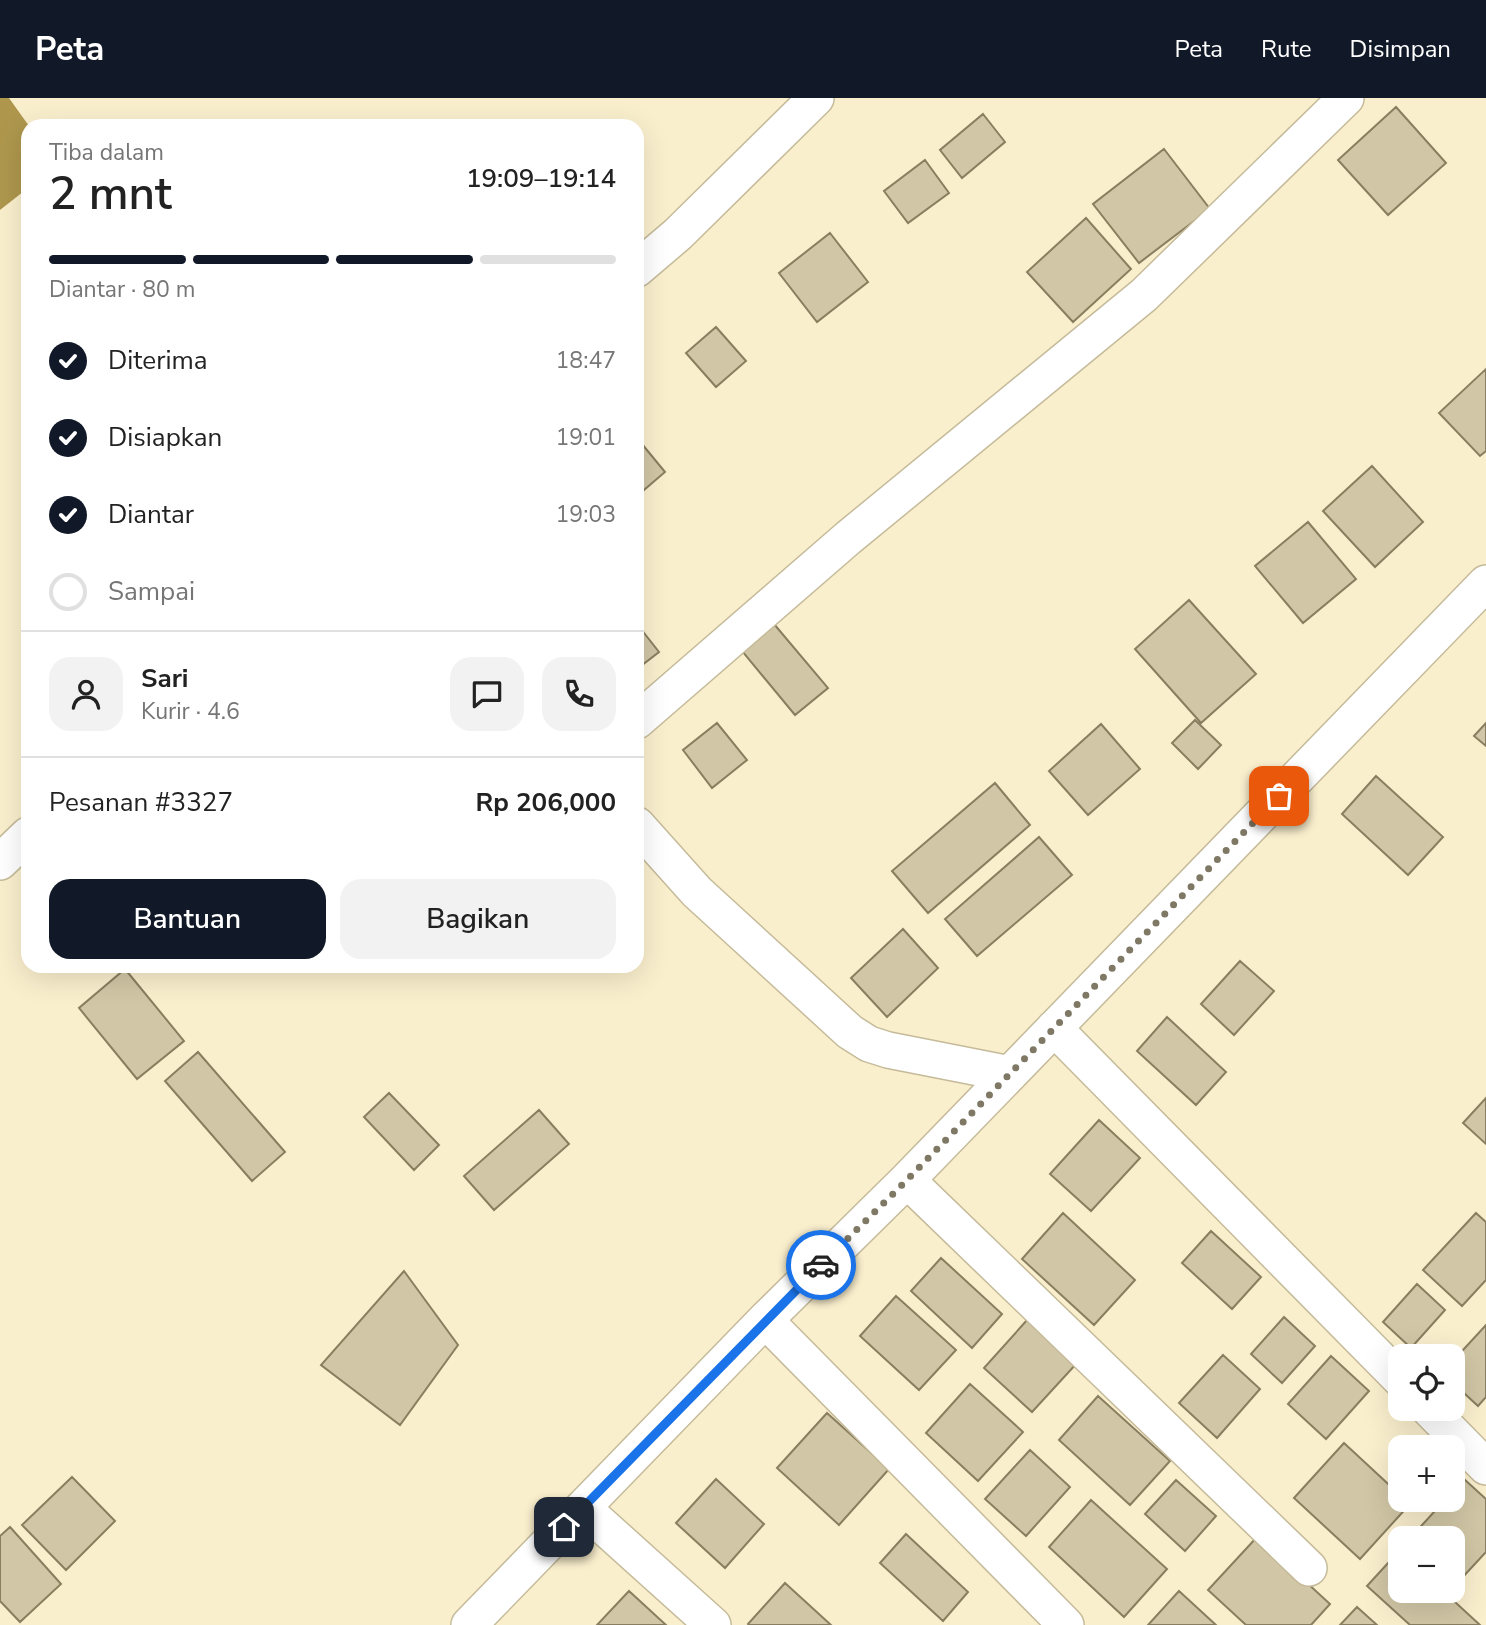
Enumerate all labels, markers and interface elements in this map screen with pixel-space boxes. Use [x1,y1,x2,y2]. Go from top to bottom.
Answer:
text: Peta [35,27,104,72]
text: Peta [1174,33,1223,65]
text: Rute [1261,33,1312,65]
text: Disimpan [1350,33,1451,65]
text: Tiba dalam [49,137,164,168]
text: 19:09–19:14 [466,161,616,196]
text: 2 mnt [49,162,172,225]
text: Diantar · 80 m [49,274,195,305]
icon: check [49,342,87,380]
text: Diterima [108,343,208,378]
text: 18:47 [556,345,616,376]
icon: check [49,419,87,457]
text: Disiapkan [108,420,222,455]
text: 19:01 [556,422,616,453]
icon: check [49,496,87,534]
text: Diantar [108,497,194,532]
text: 19:03 [556,499,616,530]
text: Sampai [108,574,195,609]
button: person [49,657,123,731]
button: chat [450,657,524,731]
button: phone [542,657,616,731]
text: Sari [141,661,188,696]
text: Kurir · 4.6 [141,696,240,727]
pin [1249,766,1309,826]
icon: bag [1260,777,1298,815]
text: Pesanan #3327 [49,785,233,820]
text: Rp 206,000 [475,785,616,820]
button: Bantuan [49,879,326,959]
button: Bagikan [340,879,616,959]
courier [786,1230,856,1300]
icon: car [802,1246,840,1284]
map controls [1388,1344,1465,1603]
button: locate [1388,1344,1465,1421]
button: + [1388,1435,1465,1512]
pin [534,1497,594,1557]
icon: home [545,1508,583,1546]
button: − [1388,1526,1465,1603]

